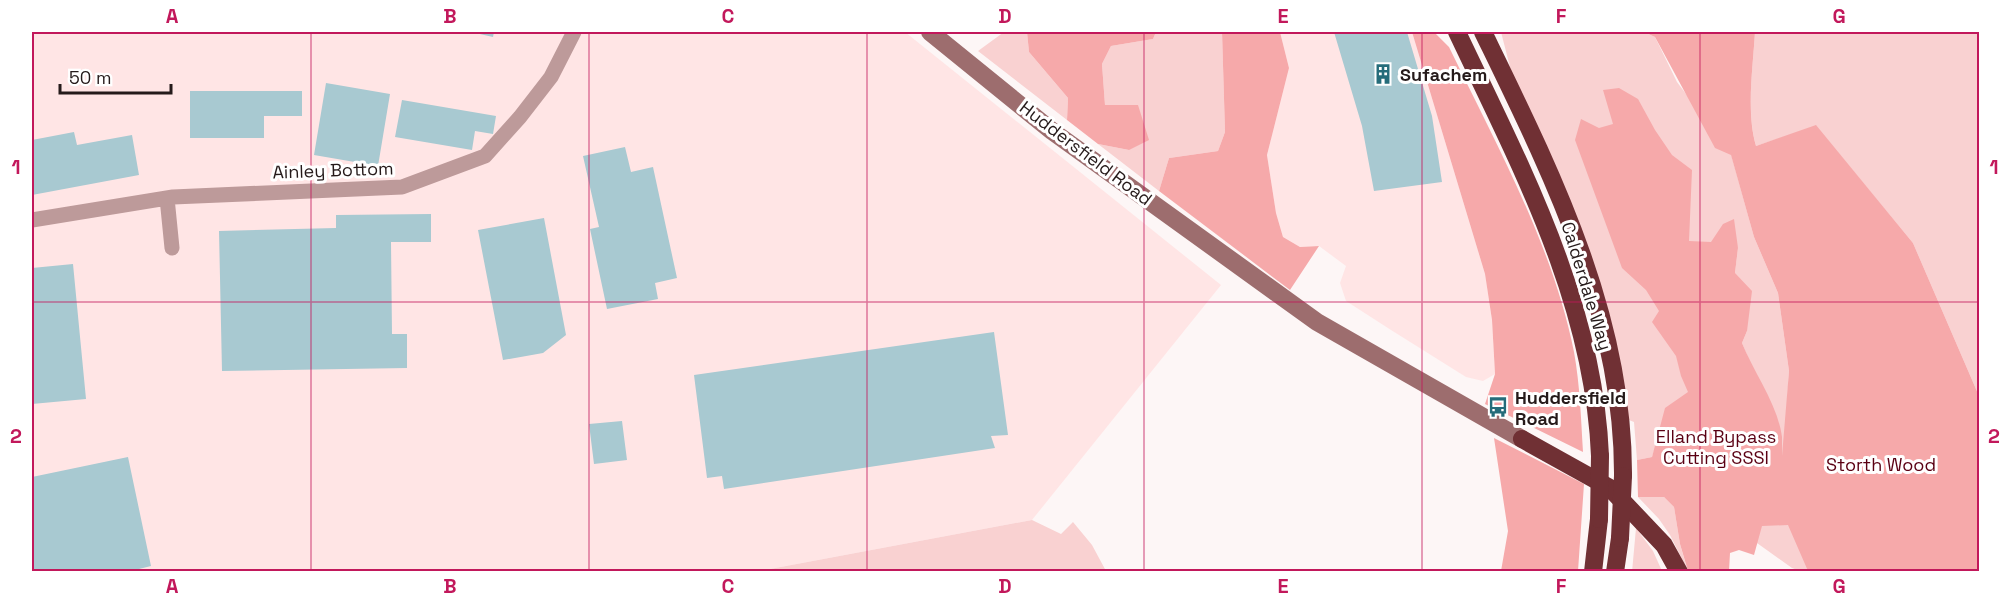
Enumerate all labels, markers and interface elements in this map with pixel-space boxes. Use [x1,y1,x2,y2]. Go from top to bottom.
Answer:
text: A [166,3,179,29]
text: B [443,3,457,29]
text: C [722,3,735,29]
text: D [998,3,1012,29]
text: E [1277,3,1289,29]
text: F [1556,3,1567,29]
text: G [1832,3,1846,29]
scale bar [60,57,171,95]
building icon: Sufachem [1371,62,1395,86]
place label: Sufachem [1400,63,1487,86]
text: 50 m [69,66,111,89]
street label: Huddersfield Road [1015,96,1157,210]
text: 1 [11,154,21,180]
text: 1 [1989,154,1999,180]
street label: Ainley Bottom [272,156,394,184]
street label: Calderdale Way [1557,219,1617,353]
place label: Huddersfield Road [1515,386,1626,430]
bus stop icon: Huddersfield Road [1486,395,1510,419]
text: 2 [10,423,22,449]
text: 2 [1988,423,2000,449]
park label: Elland Bypass Cutting SSSI [1656,425,1776,469]
park label: Storth Wood [1826,453,1936,476]
text: A [166,573,179,599]
text: B [443,573,457,599]
text: C [722,573,735,599]
text: D [998,573,1012,599]
text: E [1277,573,1289,599]
text: F [1556,573,1567,599]
text: G [1832,573,1846,599]

